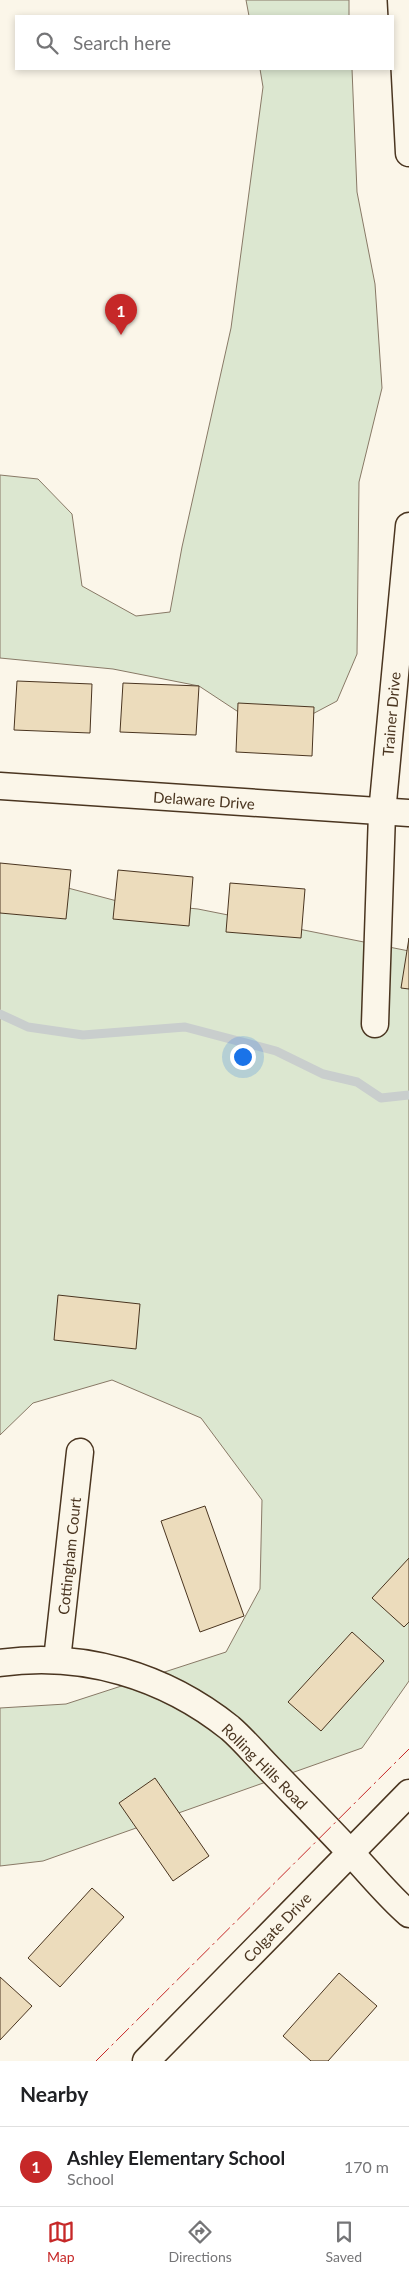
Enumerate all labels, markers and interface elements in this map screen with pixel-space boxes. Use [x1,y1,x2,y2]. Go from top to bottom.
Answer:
search box [15,15,394,70]
icon: search [33,29,61,57]
text: Search here [73,31,171,54]
pin: 1 [105,294,137,335]
street label: Trainer Drive [378,671,404,757]
street label: Delaware Drive [152,787,256,813]
your location [230,1044,256,1070]
street label: Cottingham Court [54,1496,84,1616]
street label: Rolling Hills Road [218,1719,312,1813]
street label: Colgate Drive [239,1888,315,1966]
text: Nearby [20,2081,88,2106]
text: Ashley Elementary School [67,2146,285,2169]
text: 1 [31,2157,41,2176]
text: 170 m [344,2157,389,2176]
text: School [67,2169,114,2188]
tab: Map [47,2218,75,2265]
tab: Directions [169,2218,232,2265]
tab: Saved [326,2218,362,2265]

